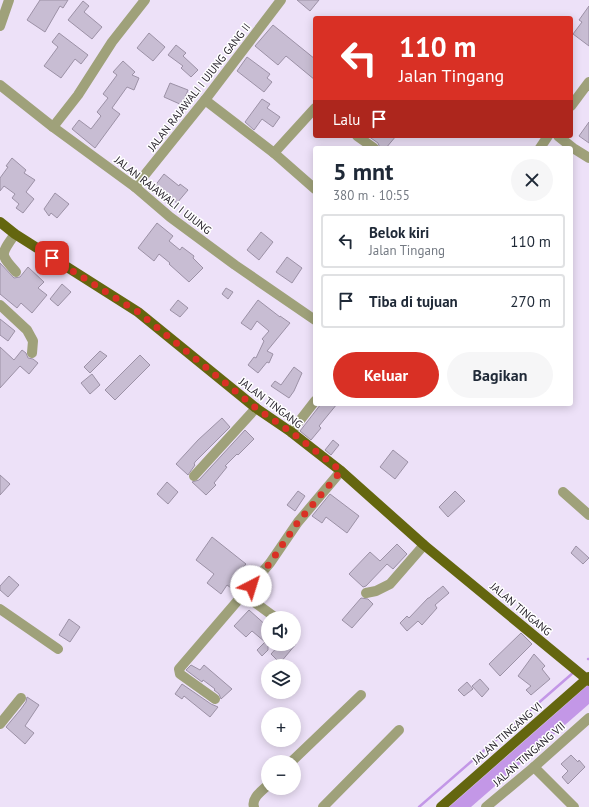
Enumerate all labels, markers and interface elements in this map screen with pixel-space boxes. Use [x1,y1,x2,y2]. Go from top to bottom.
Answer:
street label: JALAN RAJAWALI I UJUNG GANG II [144,20,253,155]
text: 110 m [399,28,476,65]
icon: left [333,32,385,84]
text: Jalan Tingang [399,64,504,87]
icon: arrive [368,108,390,130]
text: Lalu [333,110,360,129]
street label: JALAN RAJAWALI I UJUNG [111,152,214,237]
text: 5 mnt [333,156,393,187]
button: close [511,159,553,201]
text: 380 m · 10:55 [333,187,410,204]
text: Belok kiri [369,223,429,242]
icon: left [335,230,357,252]
text: 110 m [510,232,551,251]
pin [35,241,69,275]
text: Jalan Tingang [369,242,445,259]
icon: arrive [41,247,63,269]
icon: arrive [335,290,357,312]
text: Tiba di tujuan [369,292,458,311]
text: 270 m [510,292,551,311]
button: Keluar [333,352,439,398]
button: Bagikan [447,352,553,398]
street label: JALAN TINGANG [236,374,306,432]
position arrow [230,565,272,607]
street label: JALAN TINGANG [487,579,555,639]
map controls [261,611,301,795]
button: sound [261,611,301,651]
button: layers [261,659,301,699]
street label: JALAN TINGANG VI [468,699,545,768]
button: + [261,707,301,747]
street label: JALAN TINGANG VII [489,719,568,790]
button: − [261,755,301,795]

